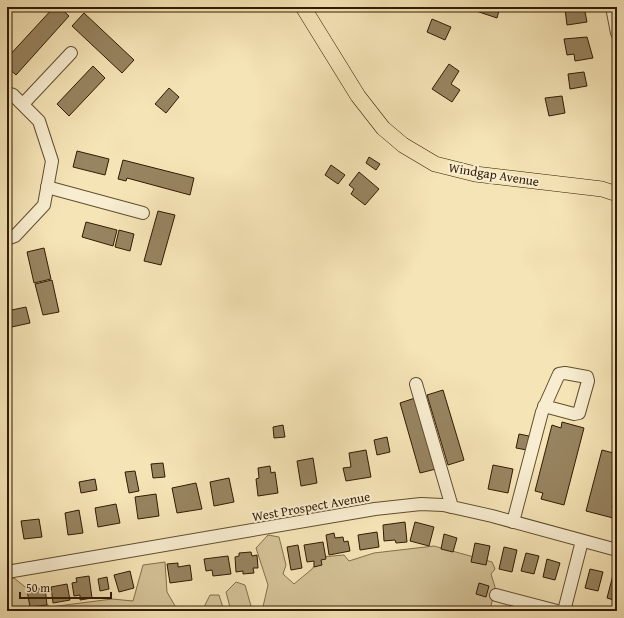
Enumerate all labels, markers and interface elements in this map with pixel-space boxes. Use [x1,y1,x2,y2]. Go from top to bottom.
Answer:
street label: Windgap Avenue [447,158,541,191]
street label: West Prospect Avenue [251,487,372,526]
scale bar [20,574,111,600]
text: 50 m [26,579,50,596]

